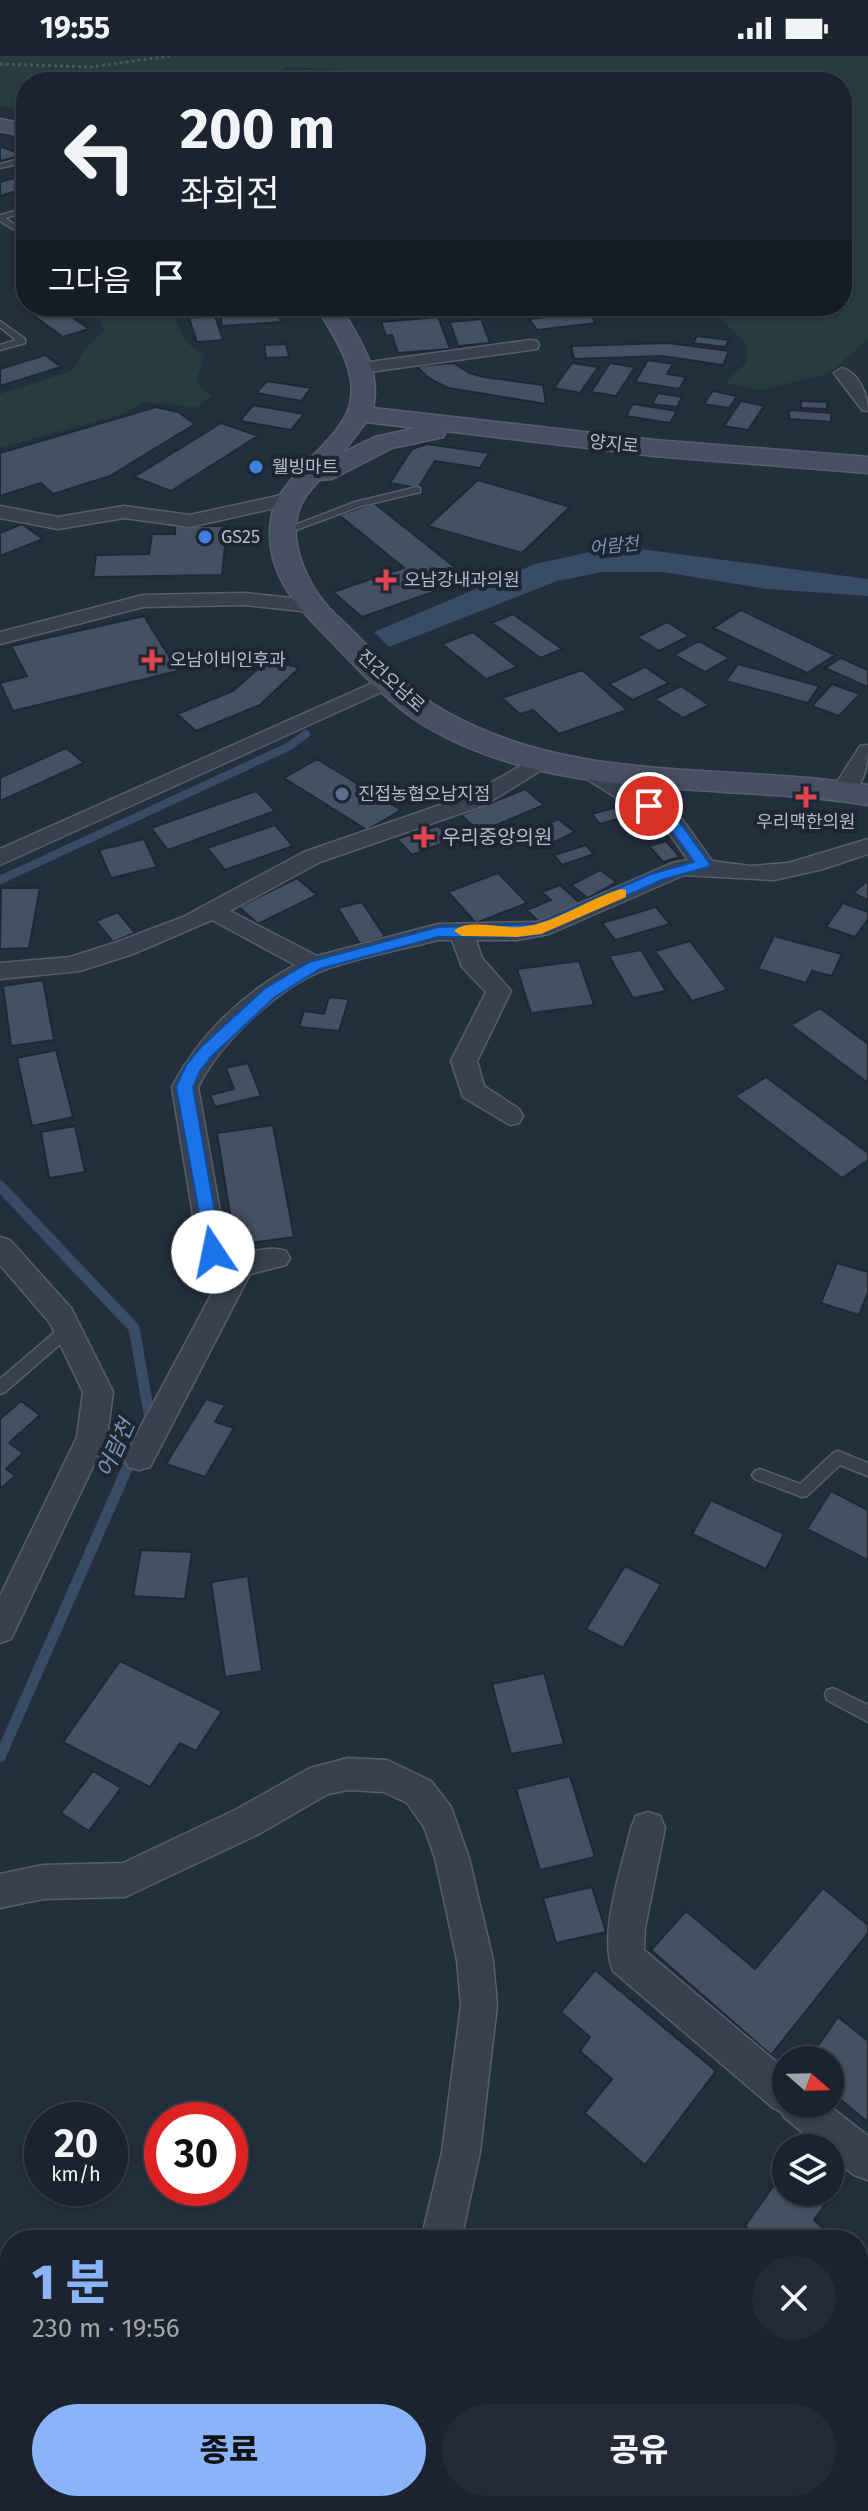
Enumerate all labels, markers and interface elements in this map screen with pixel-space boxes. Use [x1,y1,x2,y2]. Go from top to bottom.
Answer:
text: 19:55 [40,10,110,46]
text: 200 m [180,96,335,163]
icon: left [48,104,152,208]
text: 좌회전 [180,172,279,216]
icon: arrive [147,256,191,300]
text: 그다음 [48,263,131,299]
street label: 양지로 [588,430,640,458]
place label: 웰빙마트 [272,456,338,478]
marker: 웰빙마트 [247,458,265,476]
place label: GS25 [221,526,260,548]
marker: GS25 [196,528,214,546]
water label: 어람천 [588,532,642,560]
marker: 오남강내과의원 [375,569,397,591]
place label: 오남강내과의원 [404,569,520,591]
street label: 진건오남로 [353,645,429,717]
marker: 오남이비인후과 [141,649,163,671]
place label: 오남이비인후과 [170,649,286,671]
pin [615,772,683,840]
place label: 진접농협오남지점 [358,783,490,805]
icon: arrive [627,784,671,828]
marker: 진접농협오남지점 [333,785,351,803]
marker: 우리맥한의원 [795,786,817,808]
place label: 우리맥한의원 [756,811,856,833]
place label: 우리중앙의원 [442,825,552,849]
marker: 우리중앙의원 [413,826,435,848]
position arrow [171,1210,255,1294]
water label: 어람천 [91,1412,141,1481]
north arrow [772,2046,844,2118]
map controls [772,2046,844,2206]
speed limit sign: 30 [144,2102,248,2206]
text: 20 [54,2120,98,2168]
button: layers [772,2134,844,2206]
text: km/h [51,2162,101,2186]
text: 1 분 [32,2254,110,2312]
button: close [752,2256,836,2340]
text: 230 m · 19:56 [32,2313,180,2344]
button: 종료 [32,2404,426,2496]
button: 공유 [442,2404,836,2496]

